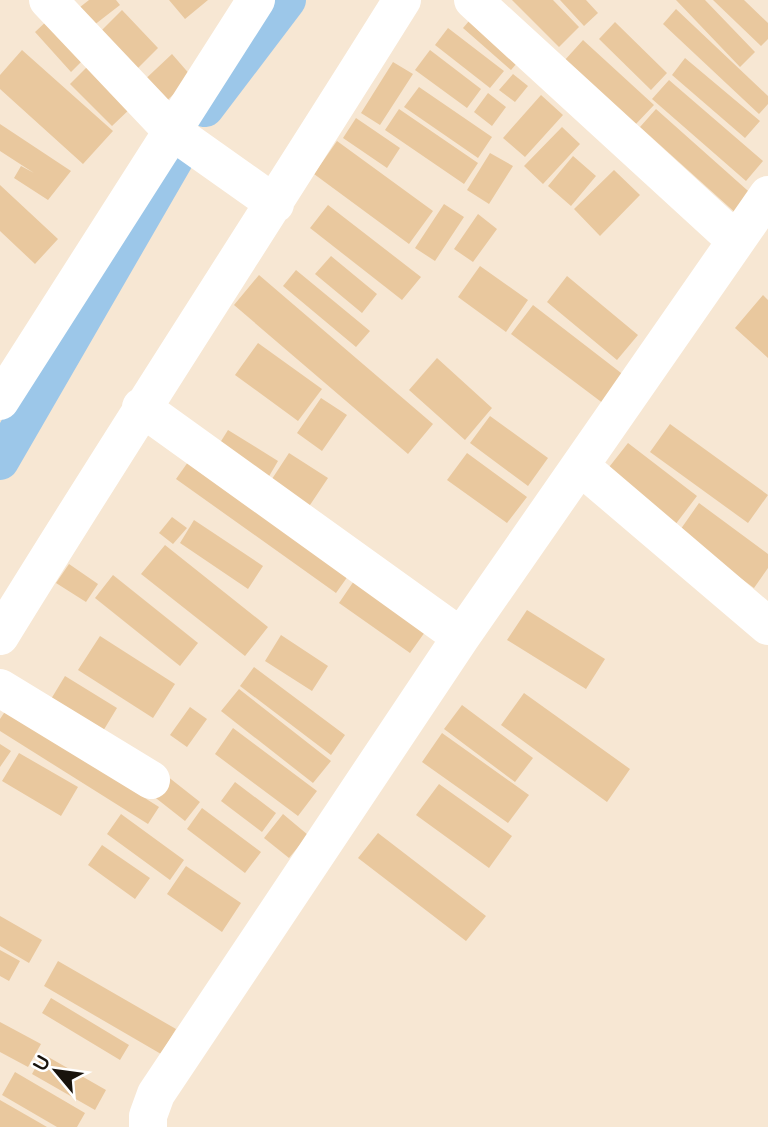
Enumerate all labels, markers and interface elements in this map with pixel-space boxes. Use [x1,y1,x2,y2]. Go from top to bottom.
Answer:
north arrow [21,1036,91,1106]
text: U [29,1052,55,1075]

